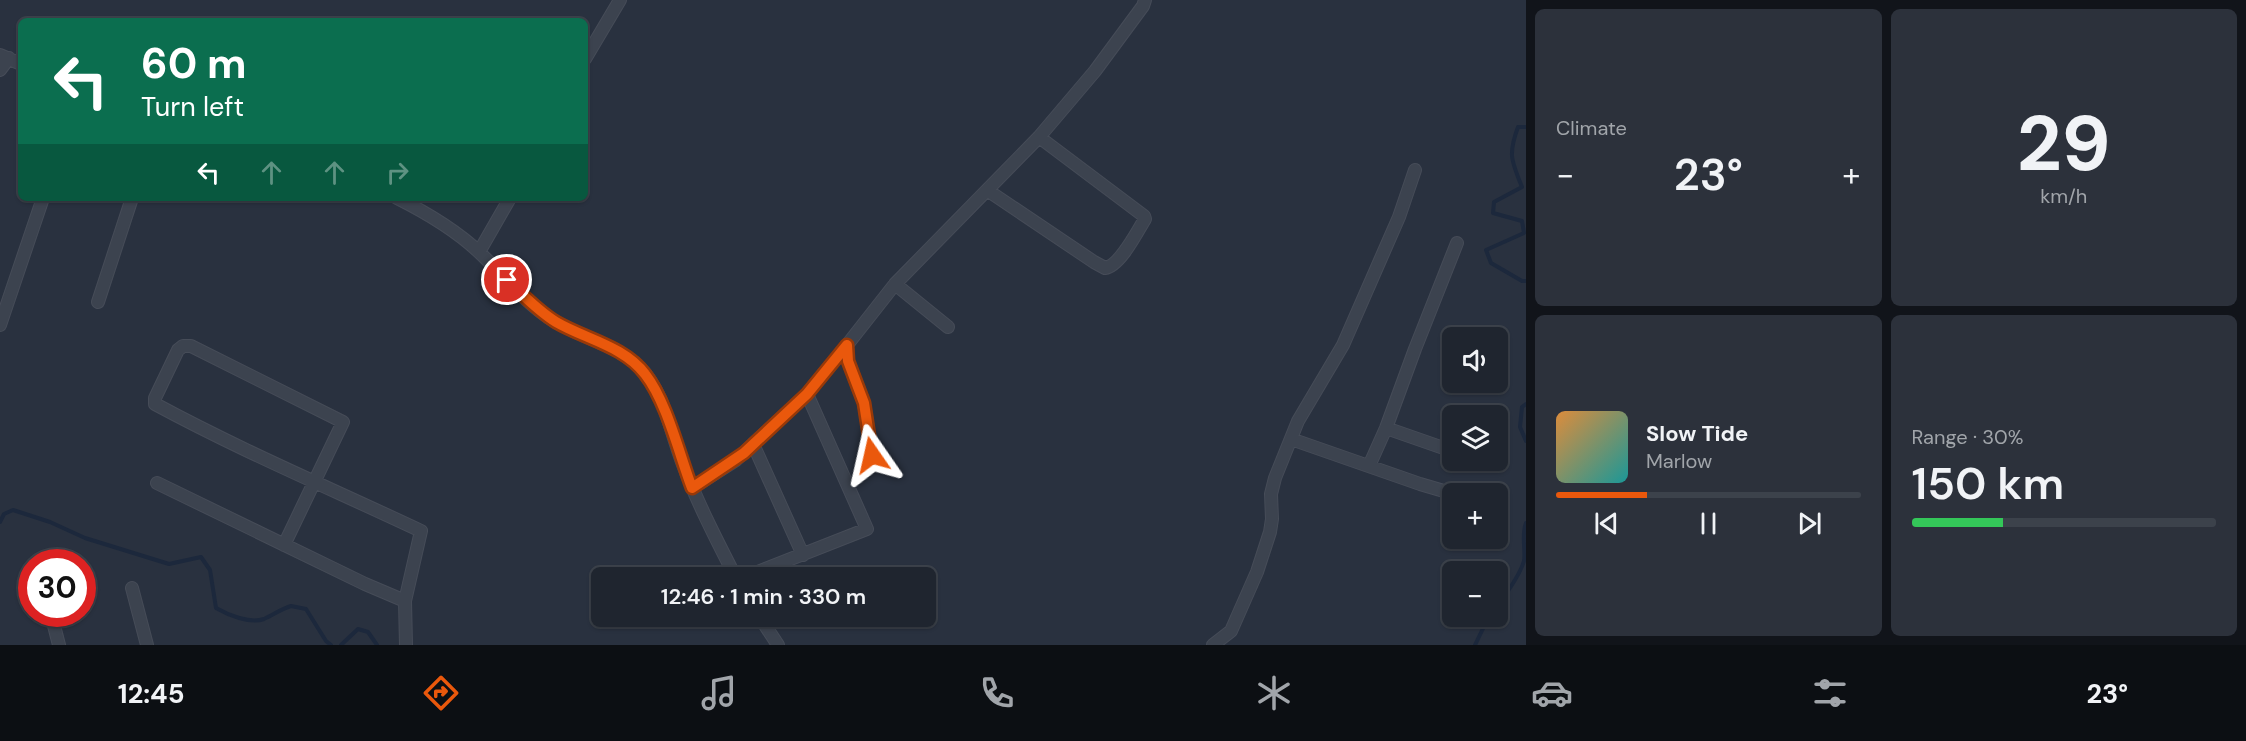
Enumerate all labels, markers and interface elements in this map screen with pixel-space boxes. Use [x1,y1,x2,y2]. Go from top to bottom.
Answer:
text: 60 m [141,36,247,91]
icon: left [42,42,120,120]
text: Turn left [141,89,244,124]
text: 29 [2017,93,2111,194]
text: Climate [1556,115,1627,141]
text: 23° [1674,145,1743,204]
text: − [1556,153,1574,196]
text: + [1842,153,1861,196]
icon: left [192,156,225,189]
icon: ahead [255,156,288,189]
icon: ahead [318,156,351,189]
icon: right [381,156,414,189]
text: km/h [2040,183,2087,209]
pin [481,254,532,305]
icon: arrive [490,263,523,296]
map controls [1442,327,1508,627]
button: sound [1442,327,1508,393]
button: layers [1442,405,1508,471]
text: Slow Tide [1646,419,1748,448]
position arrow [840,423,904,487]
text: Range · 30% [1912,424,2023,450]
text: Marlow [1646,448,1712,474]
text: 150 km [1912,454,2064,513]
button: + [1442,483,1508,549]
icon: previous [1590,507,1623,540]
icon: pause [1692,507,1725,540]
icon: next [1793,507,1826,540]
speed limit sign: 30 [18,549,96,627]
button: − [1442,561,1508,627]
text: 12:46 · 1 min · 330 m [661,582,866,611]
icon: directions [420,672,462,714]
icon: music [698,672,740,714]
icon: phone [976,672,1018,714]
icon: climate [1253,672,1295,714]
icon: car [1531,672,1573,714]
icon: filters [1809,672,1851,714]
text: 12:45 [118,676,184,711]
text: 23° [2086,676,2128,711]

